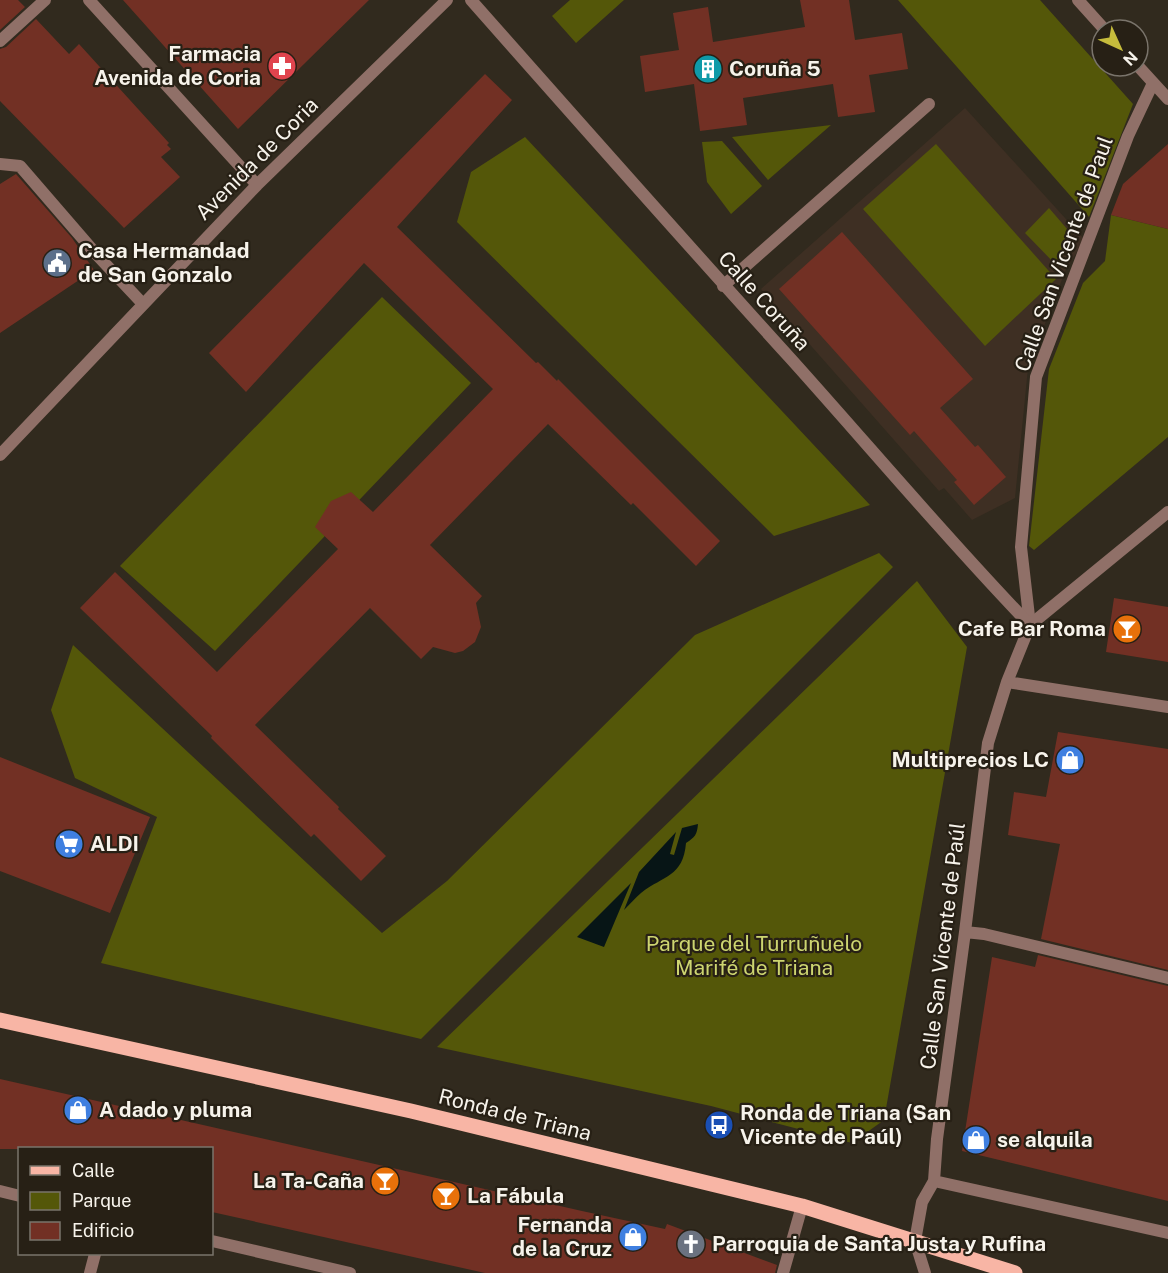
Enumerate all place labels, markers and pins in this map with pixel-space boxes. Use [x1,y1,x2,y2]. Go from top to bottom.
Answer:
place label: Farmacia Avenida de Coria [94,41,261,90]
pharmacy icon: Farmacia Avenida de Coria [266,50,298,82]
building icon: Coruña 5 [692,53,724,85]
place label: Coruña 5 [729,56,821,81]
place label: Casa Hermandad de San Gonzalo [78,238,250,287]
public building icon: Casa Hermandad de San Gonzalo [41,247,73,279]
bar icon: Cafe Bar Roma [1111,613,1143,645]
place label: Cafe Bar Roma [958,616,1106,641]
shop icon: Multiprecios LC [1054,744,1086,776]
place label: Multiprecios LC [892,747,1049,772]
supermarket icon: ALDI [53,828,85,860]
place label: ALDI [90,831,139,856]
shop icon: A dado y pluma [62,1094,94,1126]
place label: A dado y pluma [99,1097,252,1122]
place label: Ronda de Triana (San Vicente de Paúl) [740,1100,951,1149]
bus stop icon: Ronda de Triana (San Vicente de Paúl) [703,1109,735,1141]
shop icon: se alquila [960,1124,992,1156]
place label: se alquila [997,1127,1093,1152]
bar icon: La Ta-Caña [369,1165,401,1197]
place label: La Ta-Caña [253,1168,364,1193]
bar icon: La Fábula [430,1180,462,1212]
place label: La Fábula [467,1183,564,1208]
place label: Fernanda de la Cruz [512,1212,612,1261]
shop icon: Fernanda de la Cruz [617,1221,649,1253]
church icon: Parroquia de Santa Justa y Rufina [675,1228,707,1260]
place label: Parroquia de Santa Justa y Rufina [712,1231,1046,1256]

